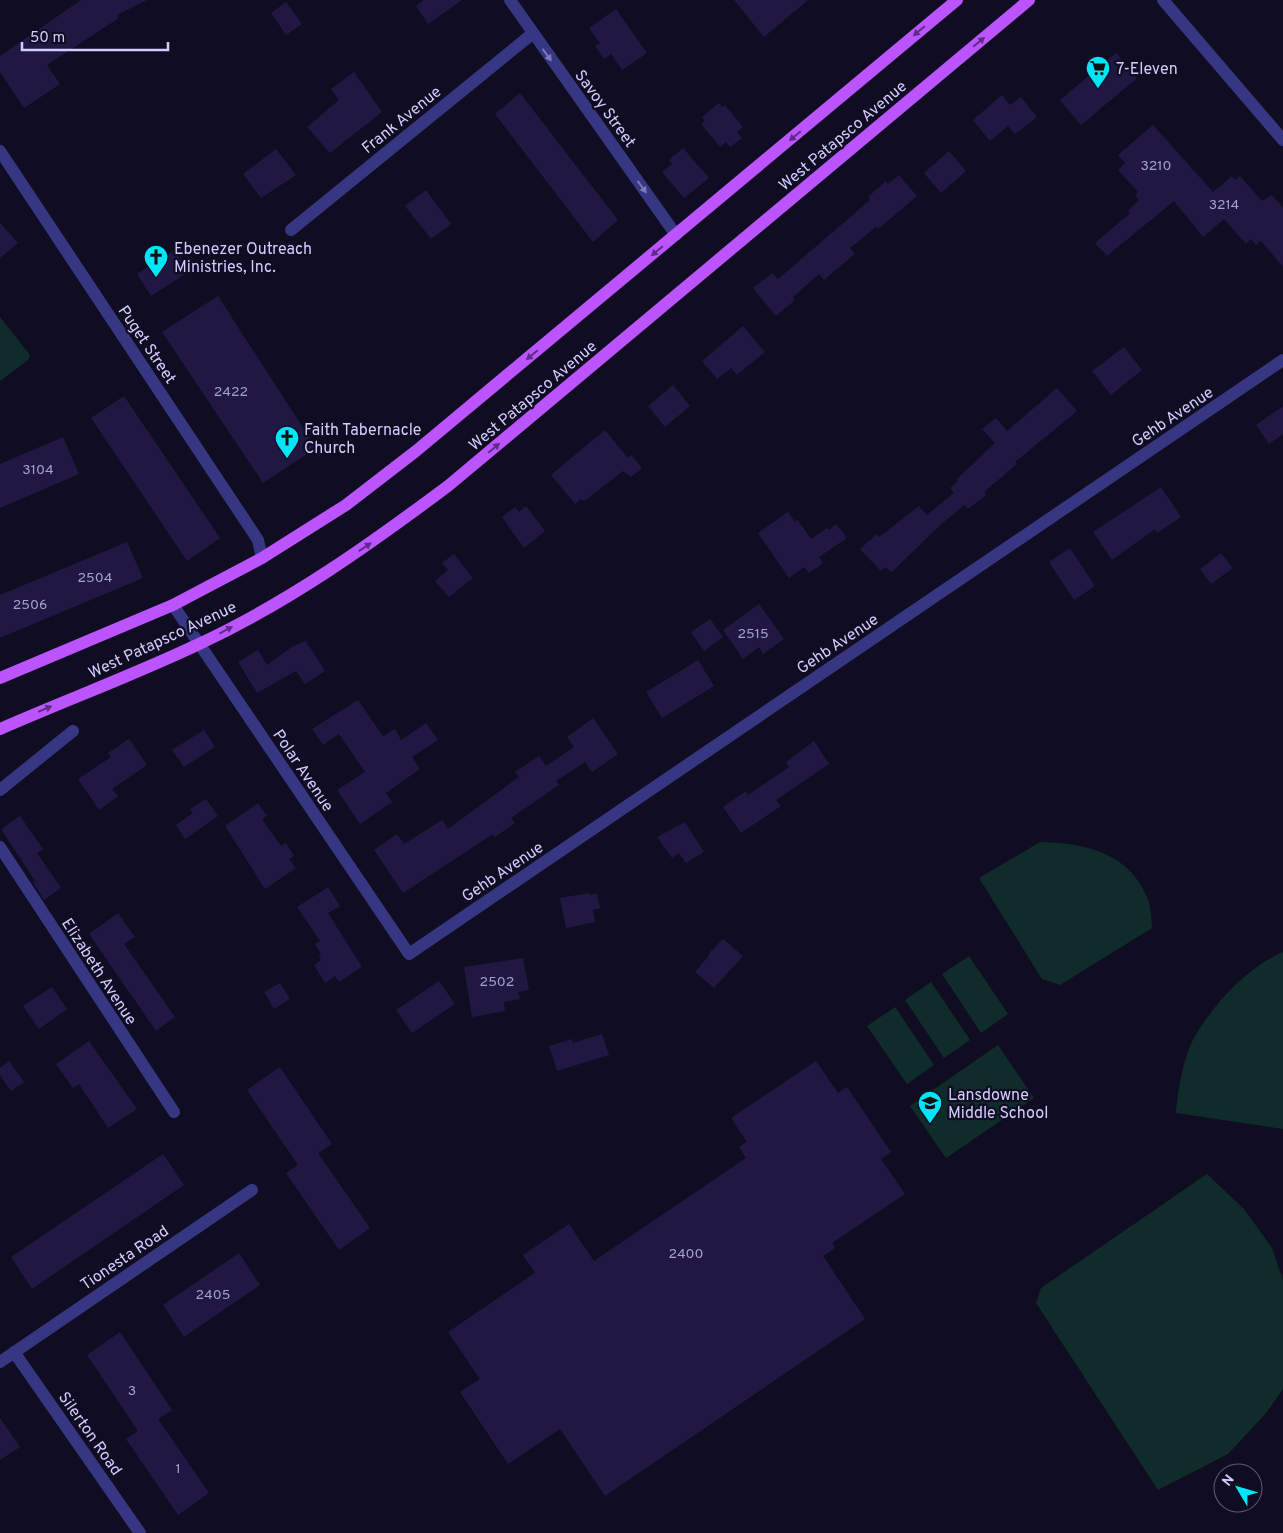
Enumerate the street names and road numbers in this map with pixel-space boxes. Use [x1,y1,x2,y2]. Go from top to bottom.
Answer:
street label: Savoy Street [569,66,639,152]
street label: West Patapsco Avenue [775,77,911,196]
street label: Frank Avenue [358,82,446,159]
street label: Puget Street [113,302,180,388]
street label: West Patapsco Avenue [465,337,601,456]
street label: Gehb Avenue [1128,383,1218,452]
street label: West Patapsco Avenue [86,598,240,684]
street label: Gehb Avenue [793,610,883,679]
street label: Polar Avenue [268,726,337,816]
street label: Gehb Avenue [458,838,548,907]
street label: Elizabeth Avenue [56,915,140,1029]
street label: Tionesta Road [77,1222,173,1296]
street label: Silerton Road [53,1388,126,1480]

